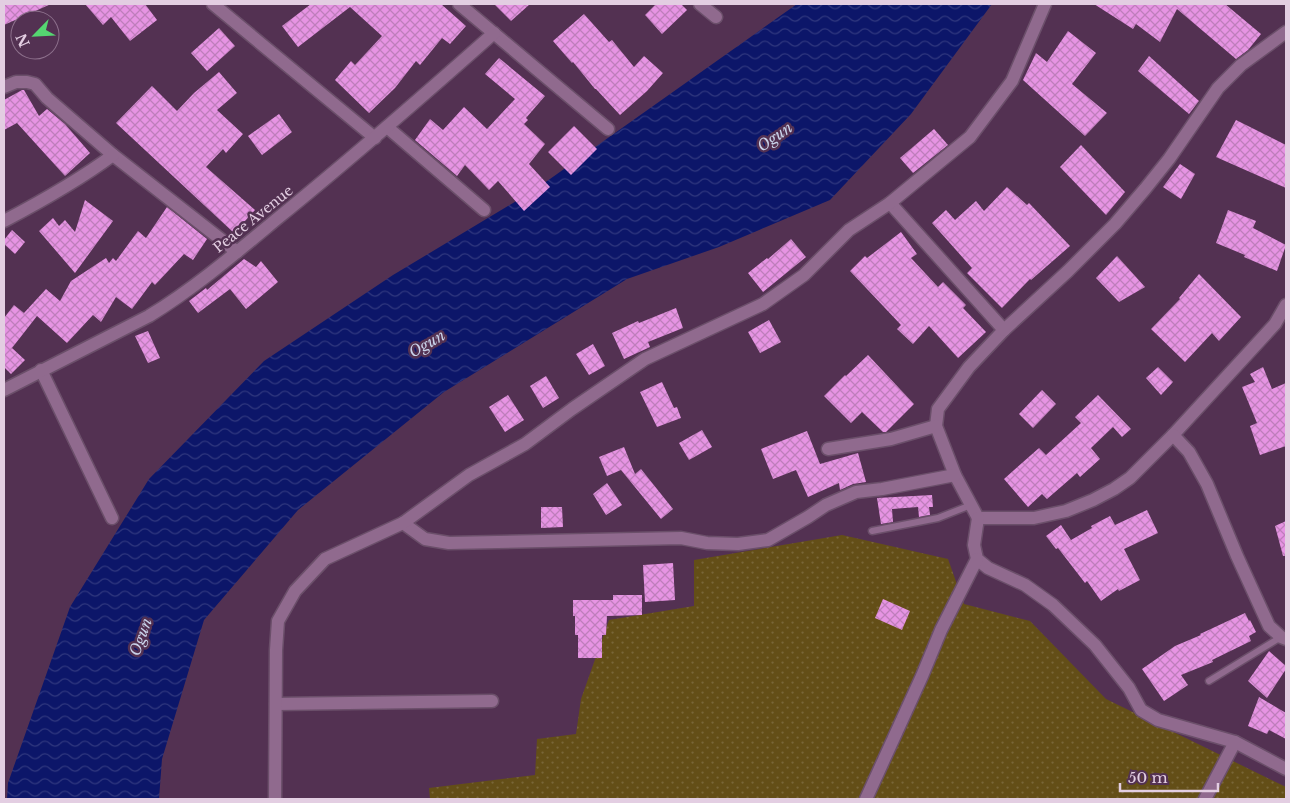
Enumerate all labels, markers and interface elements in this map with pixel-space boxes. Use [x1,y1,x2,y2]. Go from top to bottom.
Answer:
north arrow [10,10,60,60]
text: N [12,31,34,50]
water label: Ogun [753,118,796,155]
street label: Peace Avenue [210,181,296,257]
water label: Ogun [405,326,448,361]
water label: Ogun [125,615,156,658]
scale bar [1120,760,1218,792]
text: 50 m [1128,768,1168,787]

